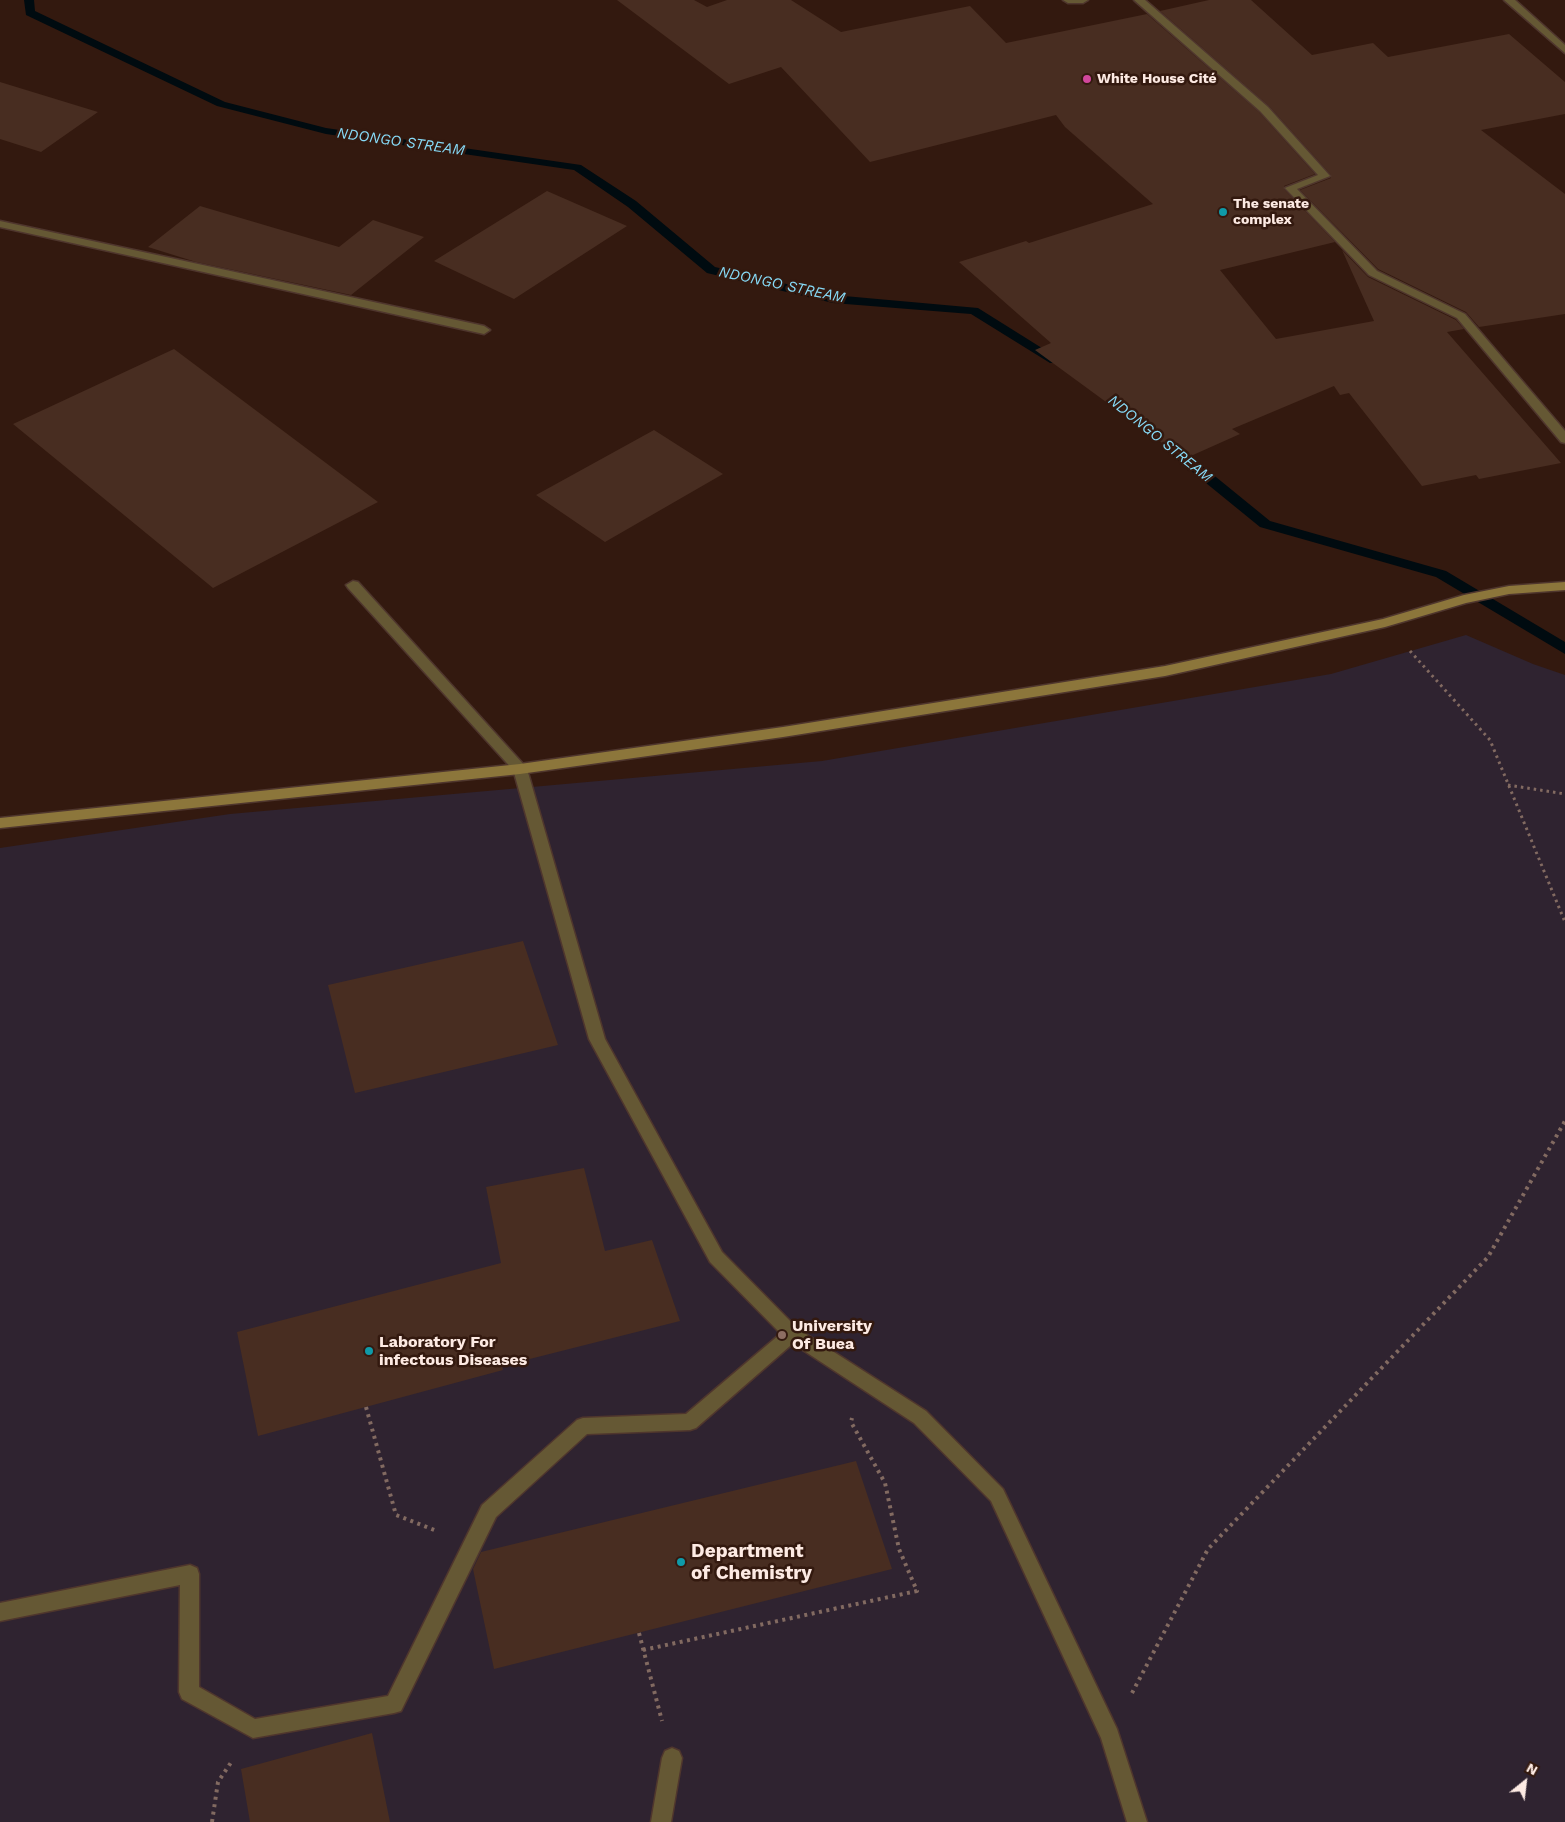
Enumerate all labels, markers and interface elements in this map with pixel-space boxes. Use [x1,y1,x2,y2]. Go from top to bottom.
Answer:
place label: White House Cité [1097,71,1217,87]
marker: White House Cité [1081,73,1093,85]
water label: NDONGO STREAM [336,124,466,160]
place label: The senate complex [1233,196,1309,228]
marker: The senate complex [1217,206,1229,218]
water label: NDONGO STREAM [717,263,847,307]
water label: NDONGO STREAM [1104,391,1216,487]
place label: University Of Buea [792,1316,872,1354]
marker: University Of Buea [776,1329,788,1341]
place label: Laboratory For infectous Diseases [379,1332,527,1370]
marker: Laboratory For infectous Diseases [363,1345,375,1357]
place label: Department of Chemistry [691,1540,812,1584]
marker: Department of Chemistry [675,1556,687,1568]
north arrow [1500,1757,1550,1807]
text: N [1524,1759,1541,1778]

